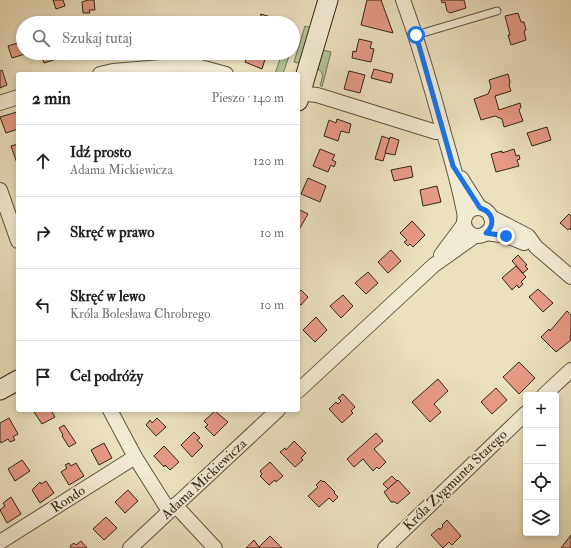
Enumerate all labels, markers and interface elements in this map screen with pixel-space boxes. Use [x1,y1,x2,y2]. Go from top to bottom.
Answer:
search box [16,16,300,60]
route start [407,26,425,44]
icon: search [30,27,52,49]
text: Szukaj tutaj [62,29,132,48]
text: 2 min [32,88,71,109]
text: Pieszo · 140 m [211,90,284,106]
text: Idź prosto [70,143,131,162]
icon: ahead [32,150,54,172]
text: 120 m [253,153,284,169]
text: Adama Mickiewicza [70,162,173,178]
icon: right [32,222,54,244]
text: Skręć w prawo [70,223,154,242]
text: 10 m [260,225,284,241]
route end [497,227,515,245]
text: Skręć w lewo [70,287,145,306]
icon: left [32,294,54,316]
text: 10 m [260,297,284,313]
text: Króla Bolesława Chrobrego [70,306,211,322]
icon: arrive [32,366,54,388]
text: Cel podróży [70,367,143,386]
map controls [523,392,559,536]
button: + [523,392,559,428]
street label: Króla Zygmunta Starego [399,426,511,535]
button: − [523,428,559,464]
street label: Adama Mickiewicza [157,435,250,524]
button: locate [523,464,559,500]
street label: Rondo [48,482,89,516]
button: layers [523,500,559,536]

